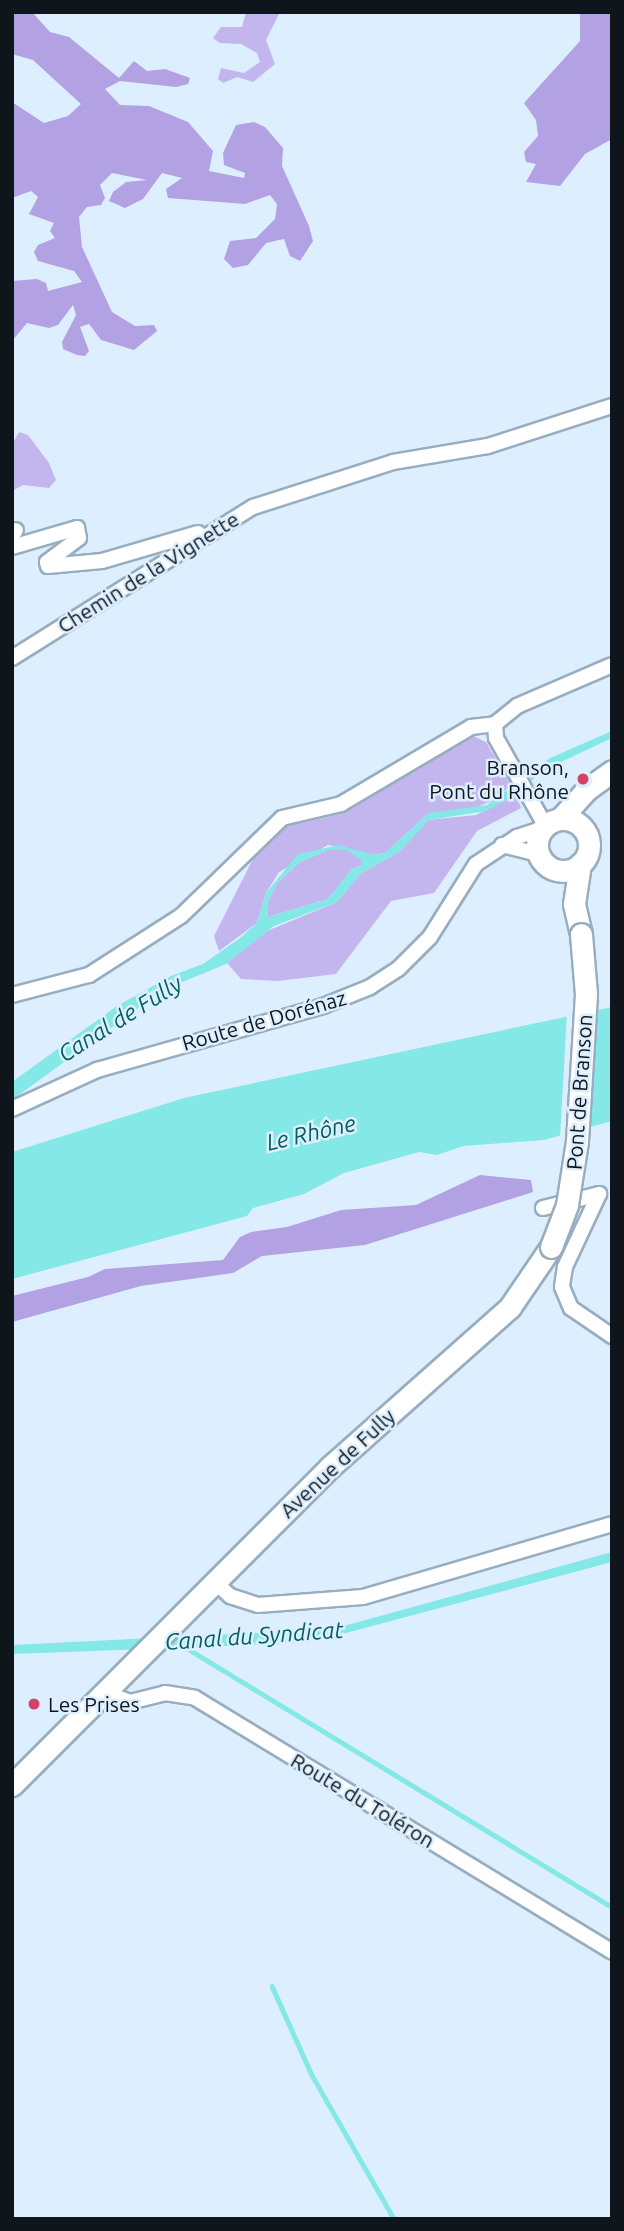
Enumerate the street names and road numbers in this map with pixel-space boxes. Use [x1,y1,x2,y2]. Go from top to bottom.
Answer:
street label: Chemin de la Vignette [53,506,243,638]
street label: Route de Dorénaz [179,985,349,1055]
street label: Pont de Branson [561,1013,597,1171]
street label: Avenue de Fully [274,1403,400,1523]
street label: Route du Toléron [287,1747,439,1853]

